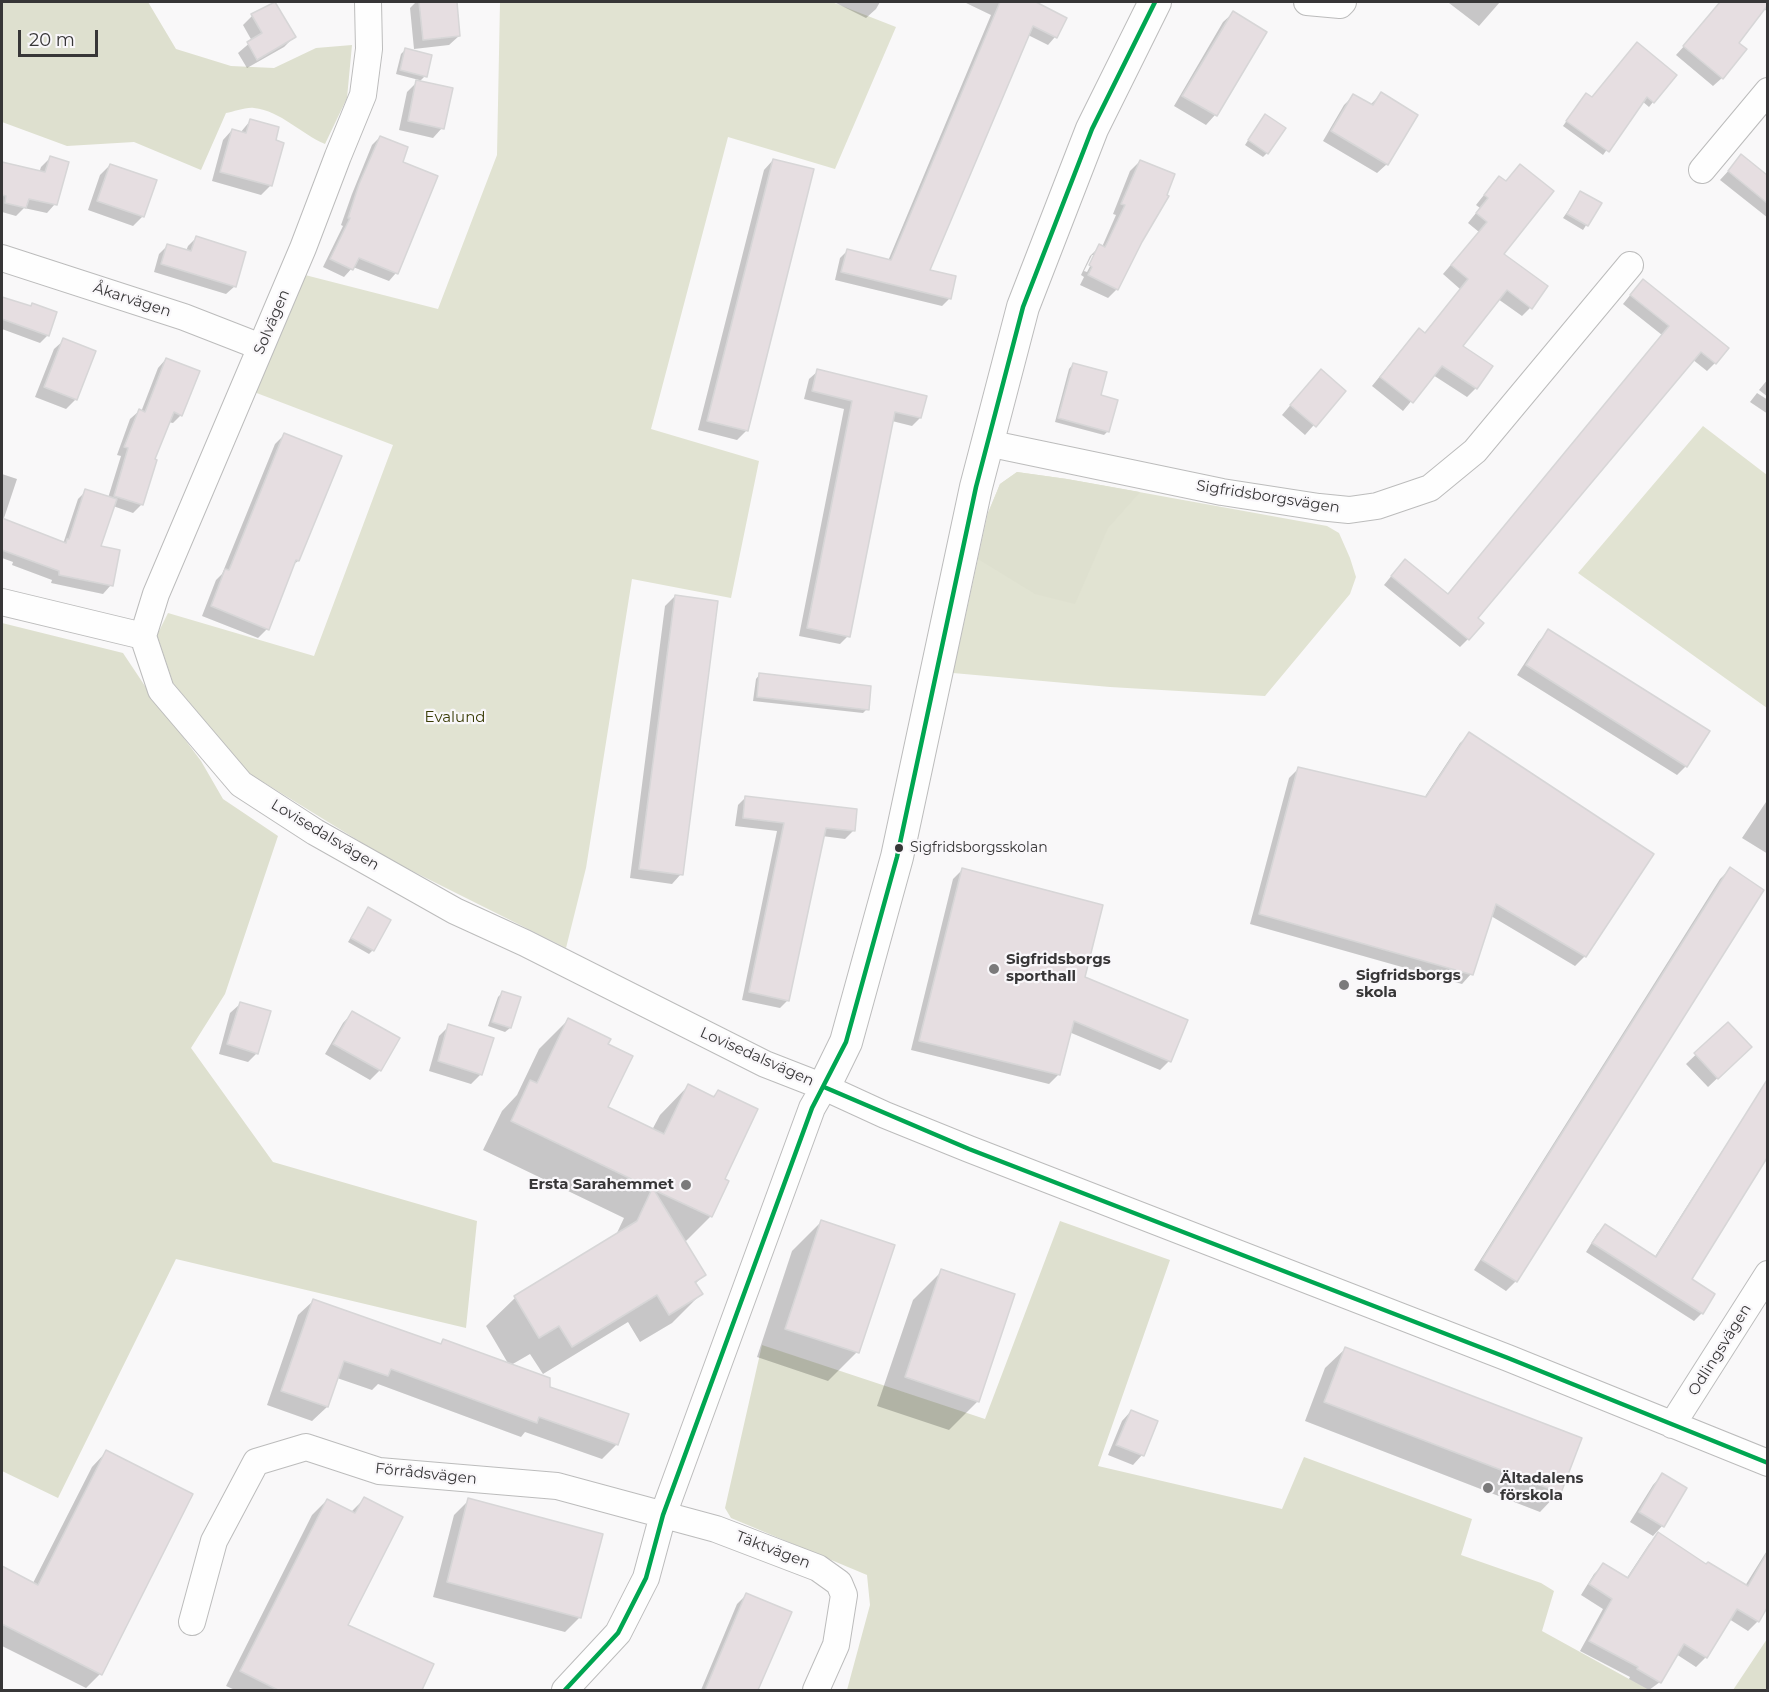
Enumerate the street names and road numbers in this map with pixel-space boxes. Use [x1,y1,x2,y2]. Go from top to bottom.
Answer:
street label: Åkarvägen [91,279,173,321]
street label: Solvägen [250,287,294,357]
street label: Sigfridsborgsvägen [1195,477,1341,517]
street label: Lovisedalsvägen [268,796,382,874]
street label: Lovisedalsvägen [697,1024,817,1090]
street label: Odlingsvägen [1685,1301,1755,1399]
street label: Förrådsvägen [374,1460,478,1488]
street label: Täktvägen [733,1528,813,1572]

